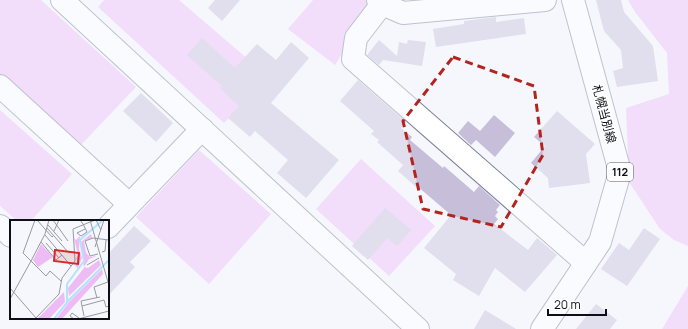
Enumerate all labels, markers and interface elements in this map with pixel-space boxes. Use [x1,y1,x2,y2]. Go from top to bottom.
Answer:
street label: 札幌当別線 [589,83,620,145]
road number: 112 [607,163,633,181]
inset map [10,220,109,319]
scale bar [548,291,606,317]
text: 20 m [554,296,581,313]

